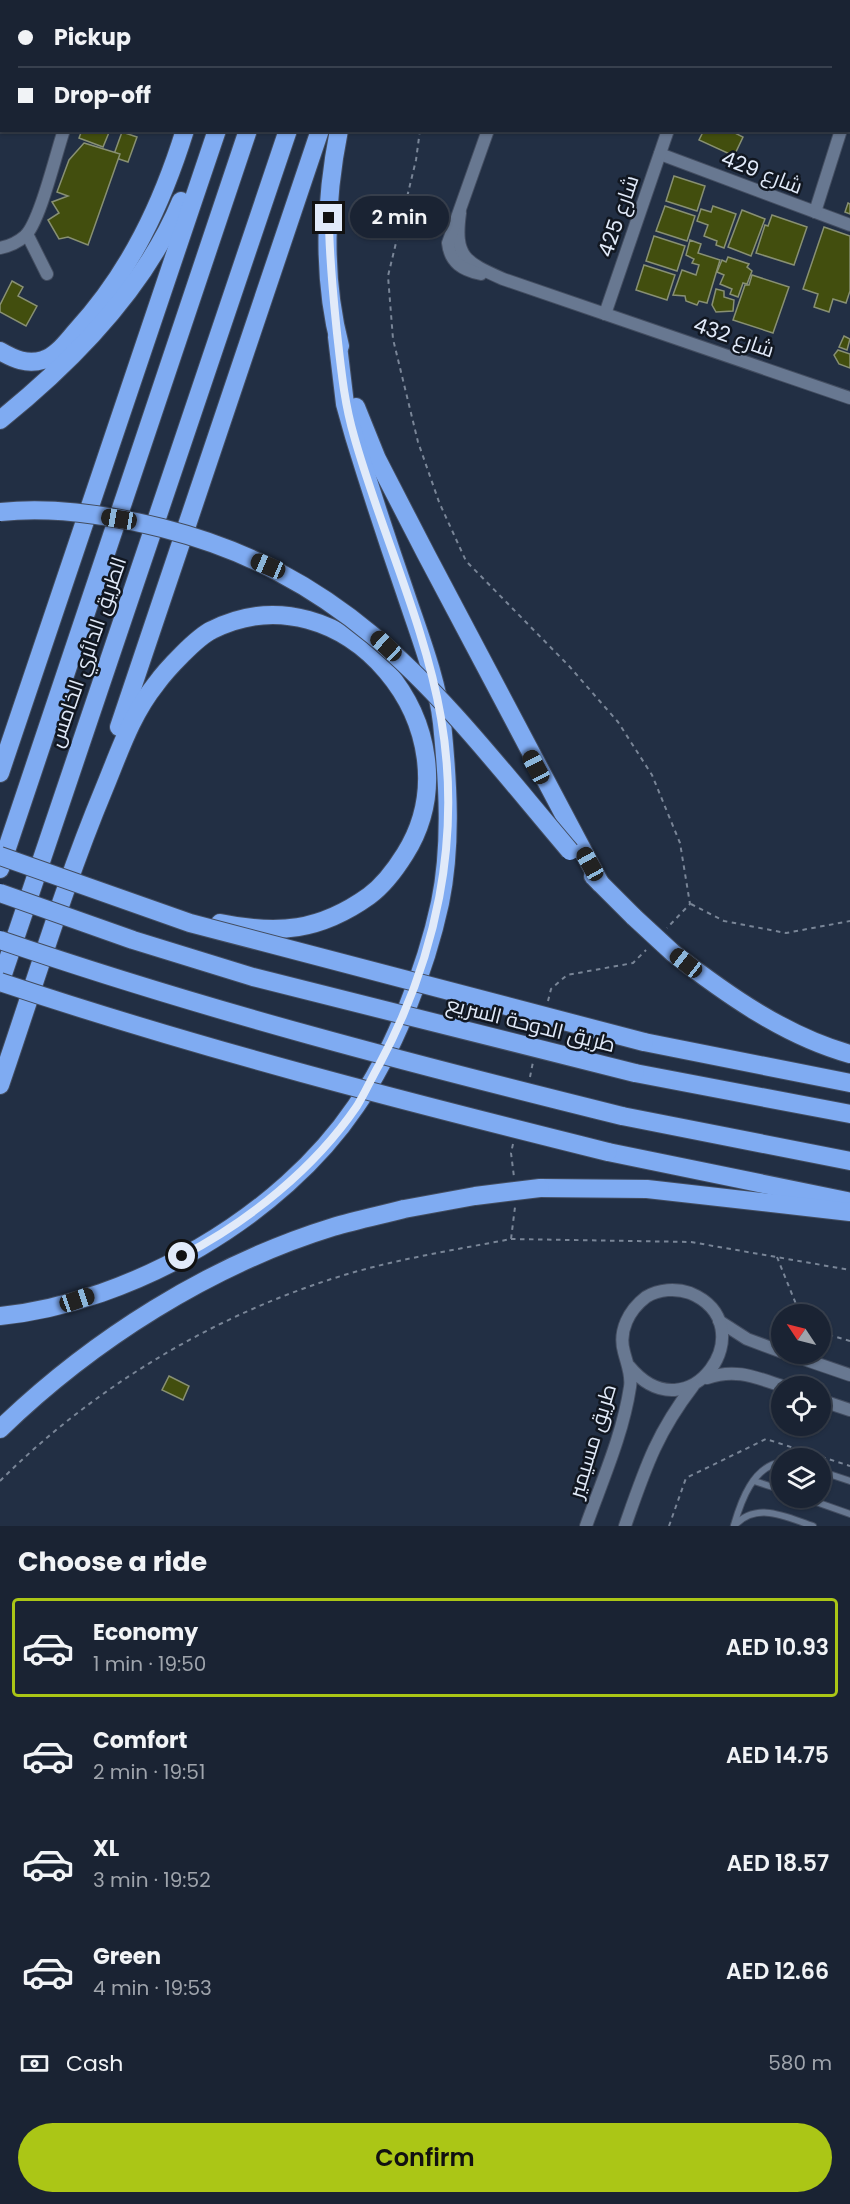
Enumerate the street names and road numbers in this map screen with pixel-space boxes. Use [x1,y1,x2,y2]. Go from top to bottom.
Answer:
street label: شارع 429 [717,143,807,201]
street label: شارع 425 [590,171,646,261]
street label: شارع 432 [690,310,778,364]
street label: الطريق الدائري الخامس [41,553,135,752]
street label: طريق الدوحة السريع [444,989,618,1059]
street label: طريق مسيمير [561,1380,623,1503]

